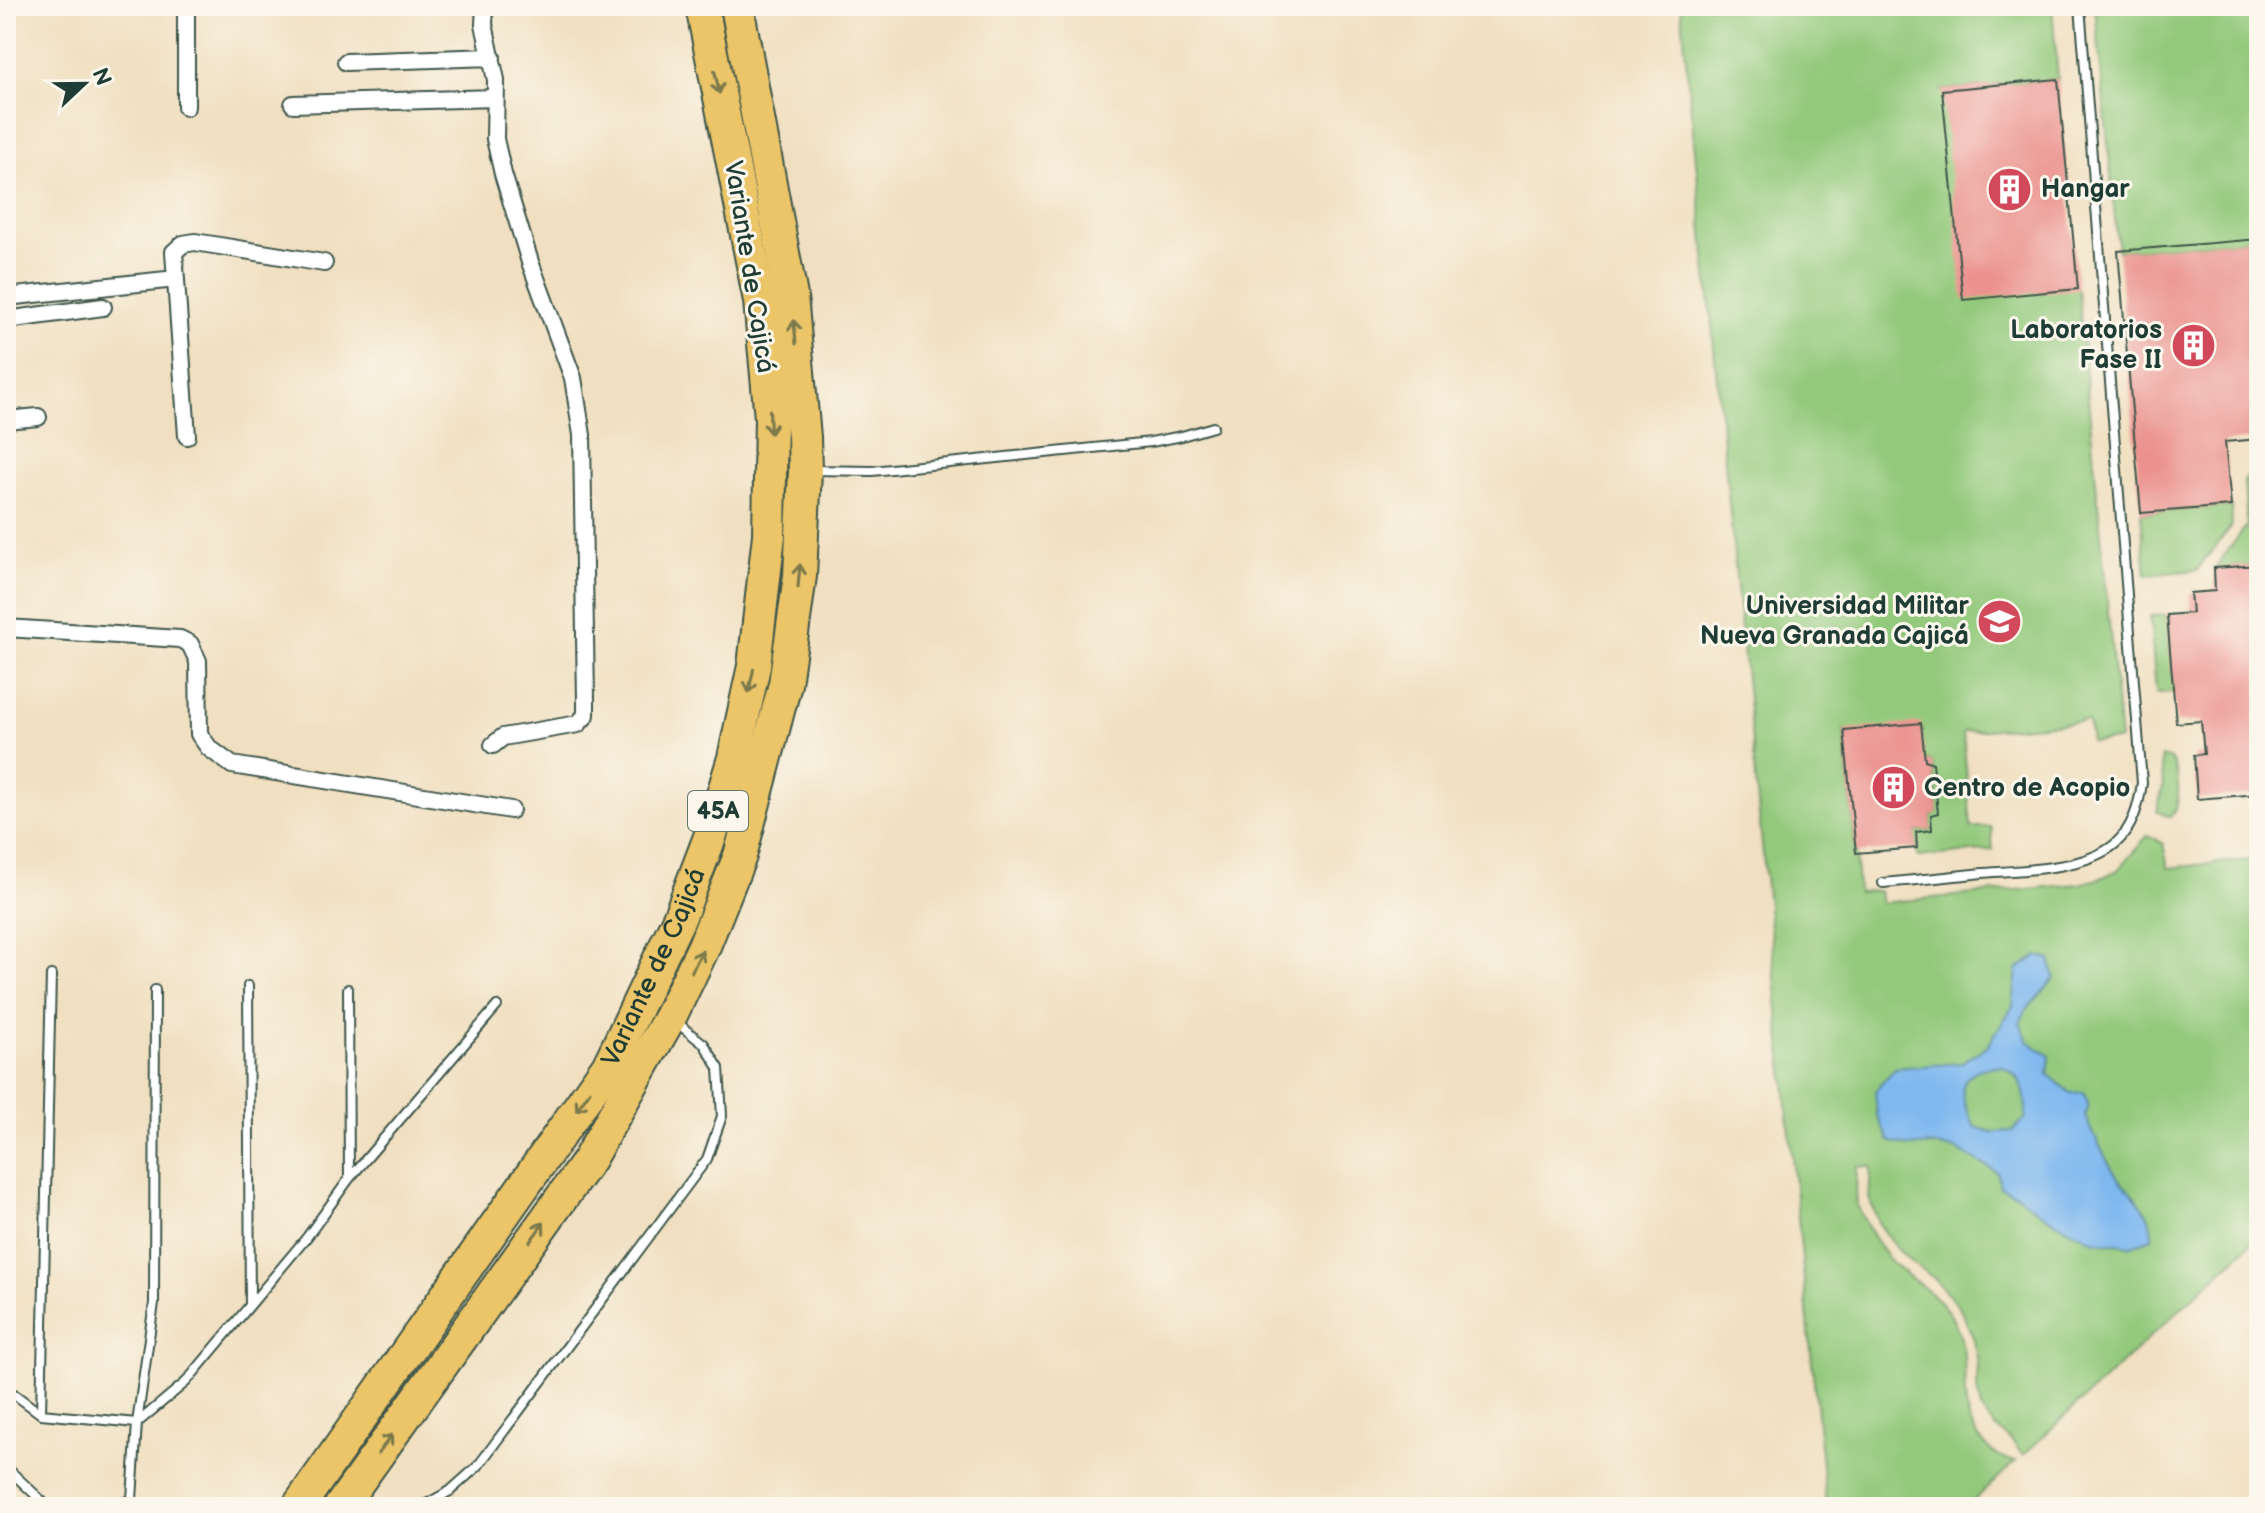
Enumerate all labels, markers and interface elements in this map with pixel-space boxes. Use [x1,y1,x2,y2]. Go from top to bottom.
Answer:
north arrow [44,44,124,124]
text: N [86,64,117,90]
one-way arrow [710,69,725,95]
street label: Variante de Cajicá [717,159,781,375]
building icon: Hangar [1986,165,2034,213]
place label: Hangar [2041,174,2130,205]
place label: Laboratorios Fase II [2010,315,2162,376]
one-way arrow [787,319,802,346]
building icon: Laboratorios Fase II [2169,321,2217,369]
one-way arrow [763,408,778,435]
one-way arrow [792,563,807,590]
place label: Universidad Militar Nueva Granada Cajicá [1700,591,1970,652]
school or university icon: Universidad Militar Nueva Granada Cajicá [1976,597,2024,645]
one-way arrow [743,667,758,693]
building icon: Centro de Acopio [1869,764,1917,812]
place label: Centro de Acopio [1924,773,2130,804]
road number: 45A [688,791,748,831]
street label: Variante de Cajicá [595,864,712,1071]
one-way arrow [690,949,705,973]
one-way arrow [575,1090,591,1112]
one-way arrow [529,1222,545,1244]
one-way arrow [377,1433,394,1455]

